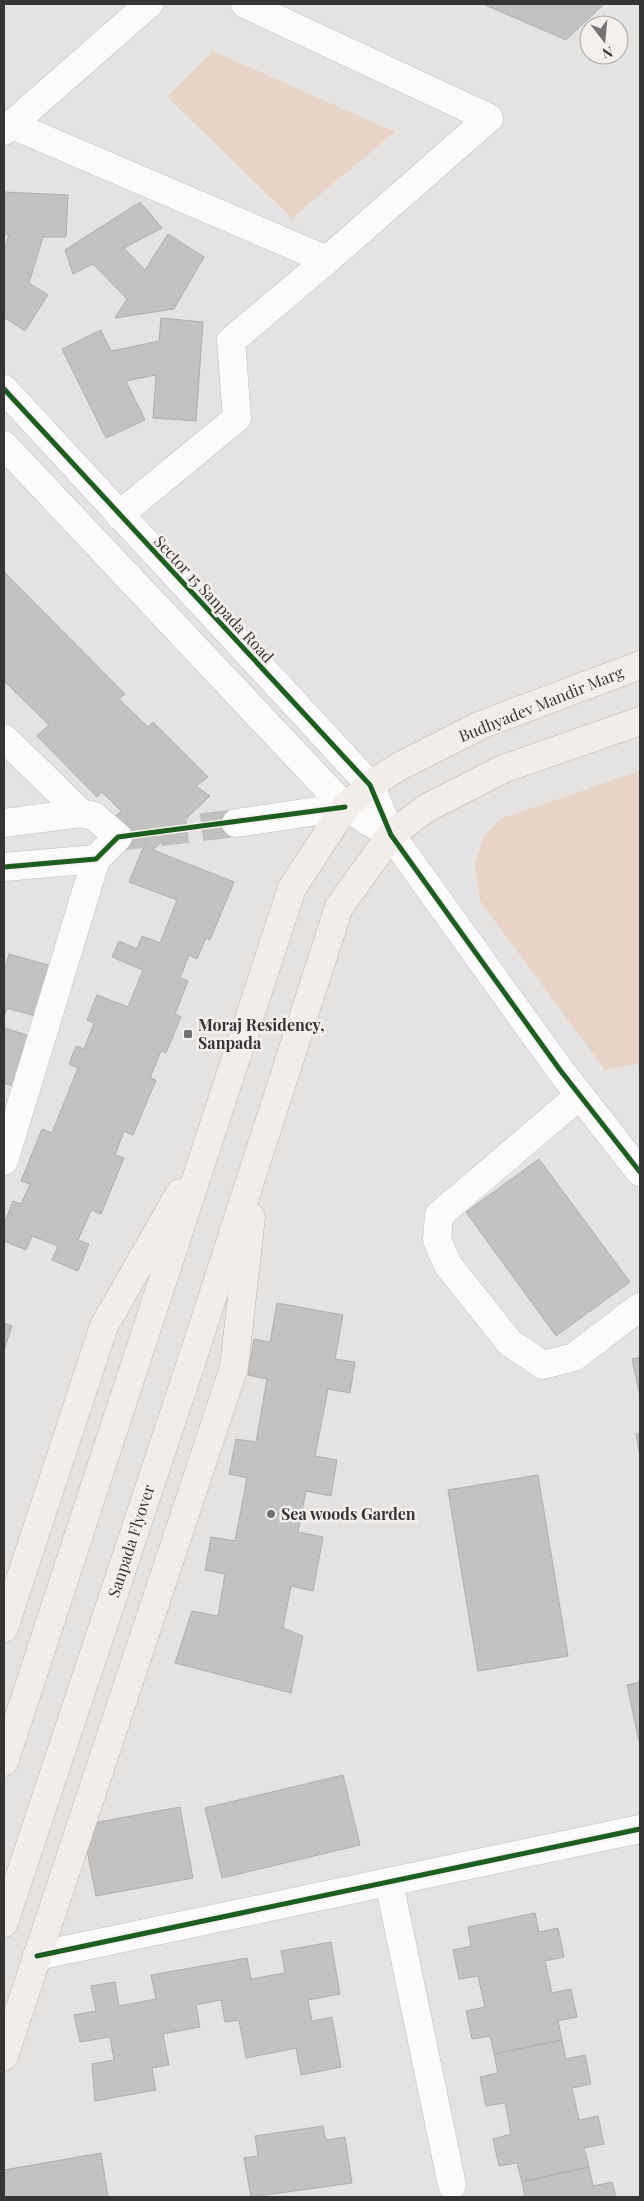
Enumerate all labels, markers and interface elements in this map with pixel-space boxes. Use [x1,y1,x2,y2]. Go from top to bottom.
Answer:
north arrow [579,15,629,65]
text: N [600,42,615,64]
street label: Sector 15 Sanpada Road [150,531,279,667]
street label: Budhyadev Mandir Marg [455,661,627,746]
place label: Moraj Residency, Sanpada [198,1014,325,1053]
marker: Moraj Residency, Sanpada [182,1028,194,1040]
street label: Sanpada Flyover [102,1482,159,1600]
place label: Sea woods Garden [281,1503,416,1524]
marker: Sea woods Garden [265,1508,277,1520]

